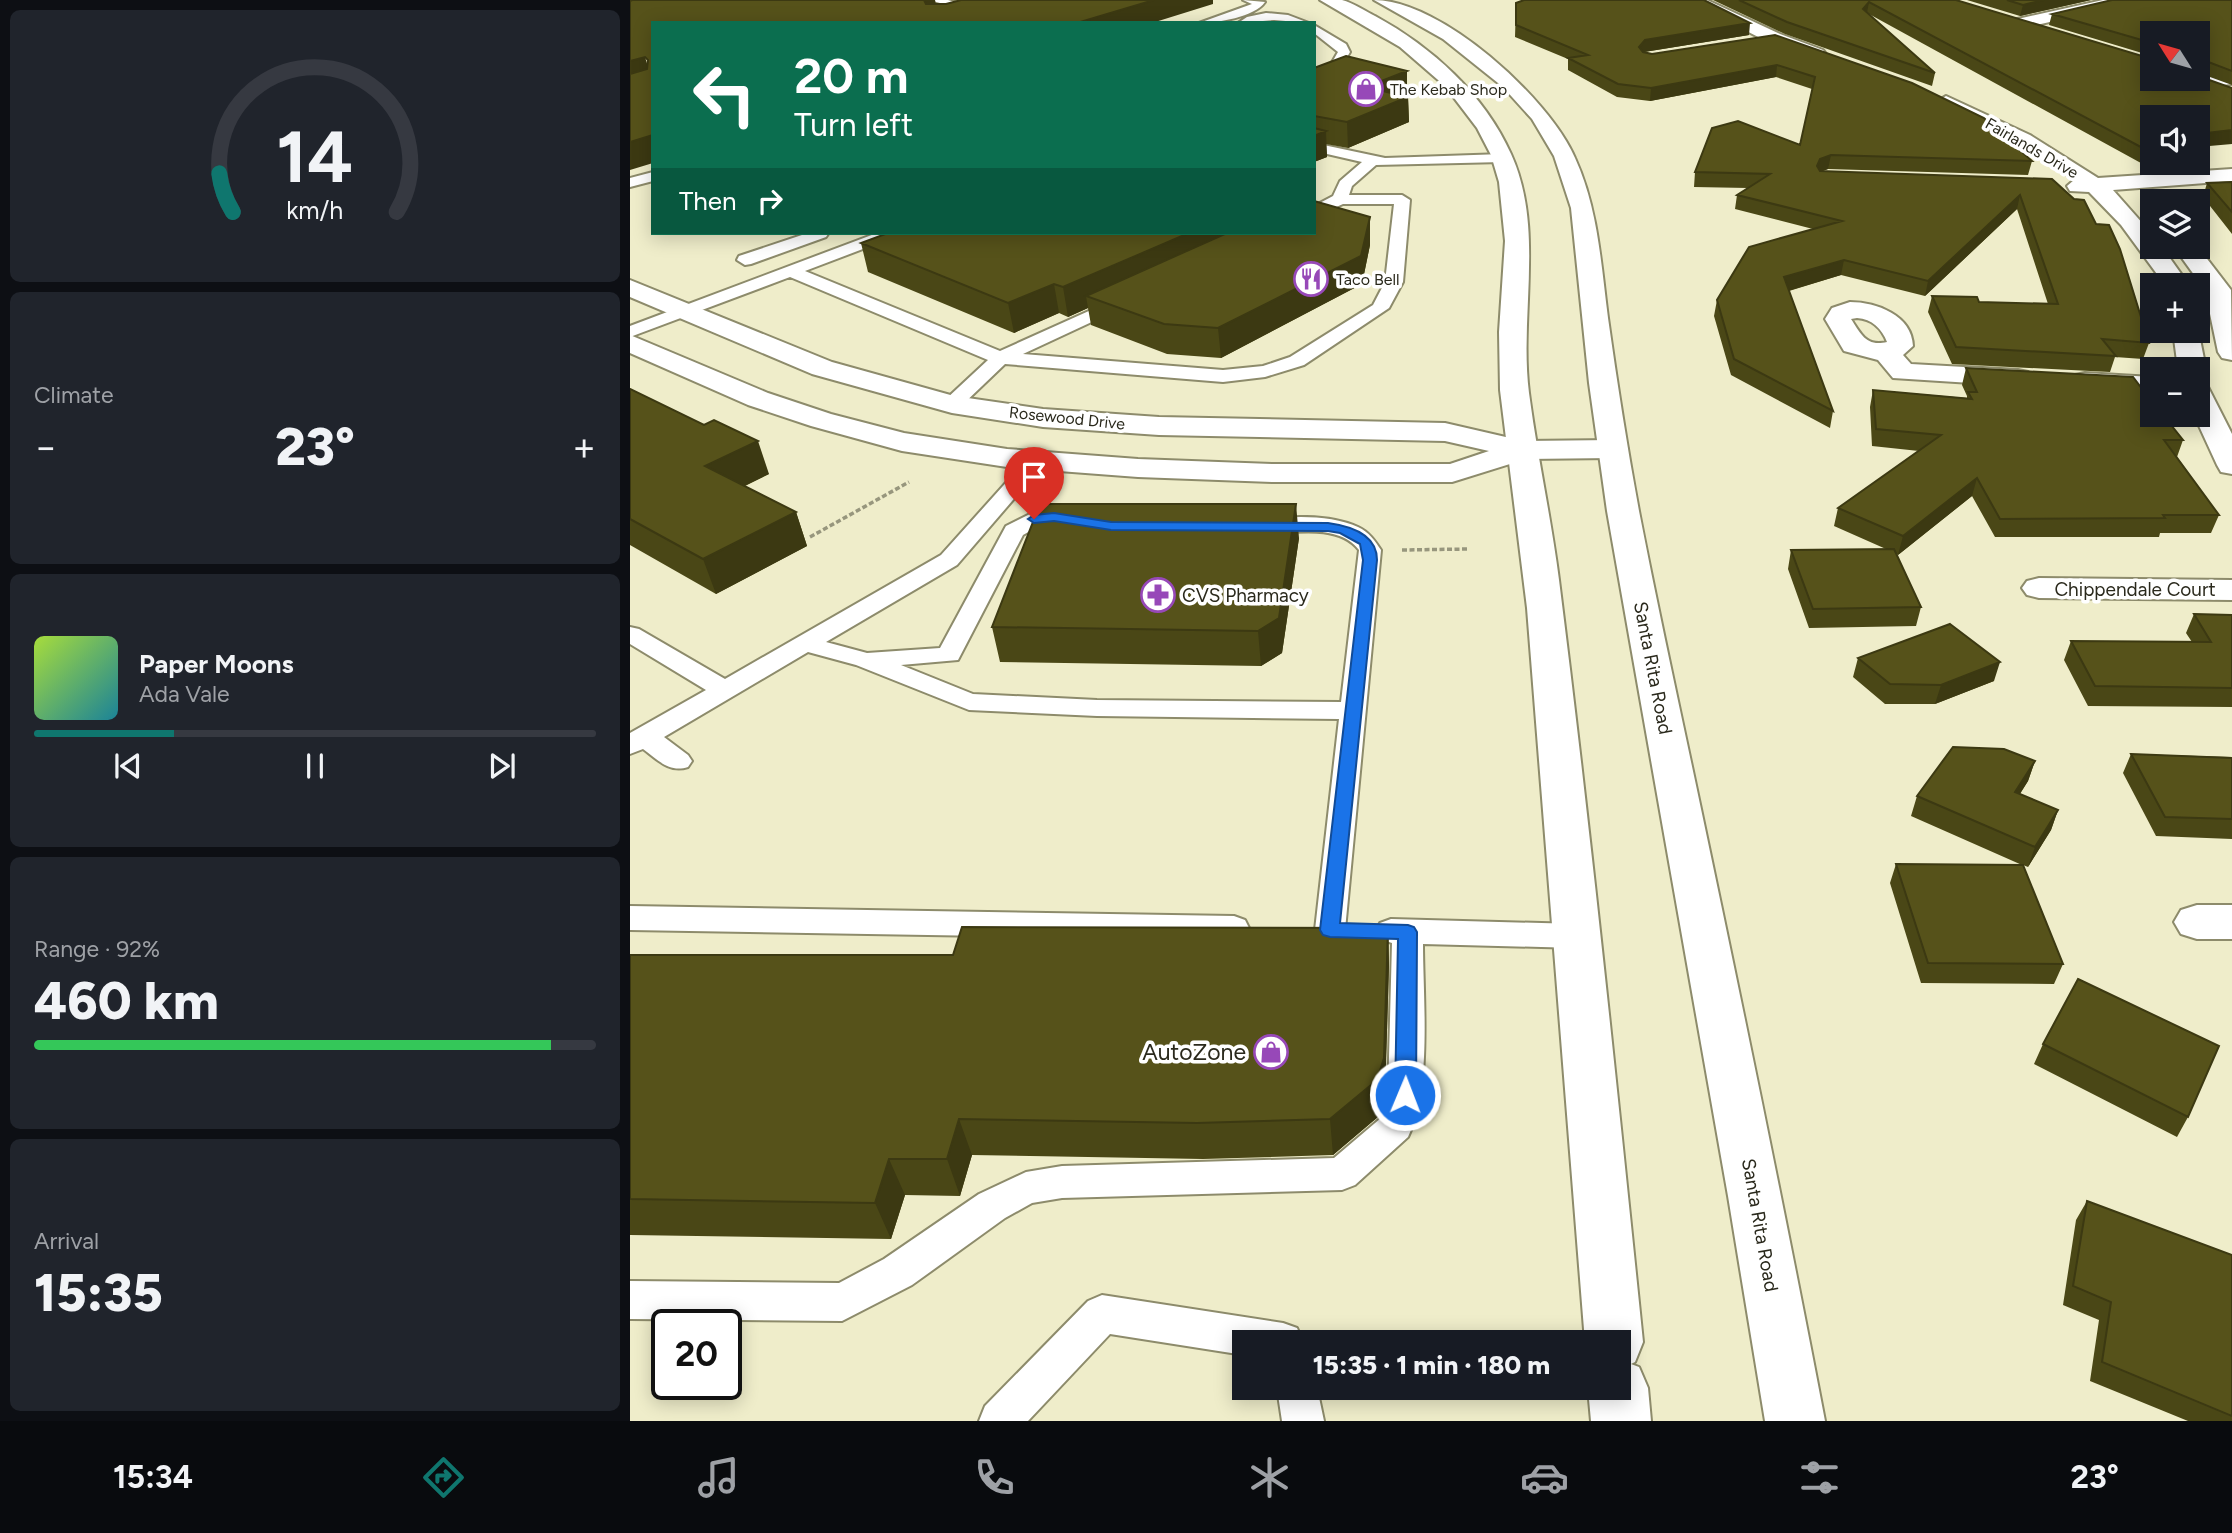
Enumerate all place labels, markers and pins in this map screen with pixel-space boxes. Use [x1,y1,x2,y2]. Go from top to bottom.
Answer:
shop icon: The Kebab Shop [1347,70,1385,108]
place label: The Kebab Shop [1390,80,1507,99]
restaurant icon: Taco Bell [1292,260,1330,298]
place label: Taco Bell [1336,270,1399,289]
pin [1004,447,1064,519]
pharmacy icon: CVS Pharmacy [1139,576,1177,614]
place label: CVS Pharmacy [1182,584,1309,607]
shop icon: AutoZone [1252,1033,1290,1071]
place label: AutoZone [1142,1038,1246,1066]

